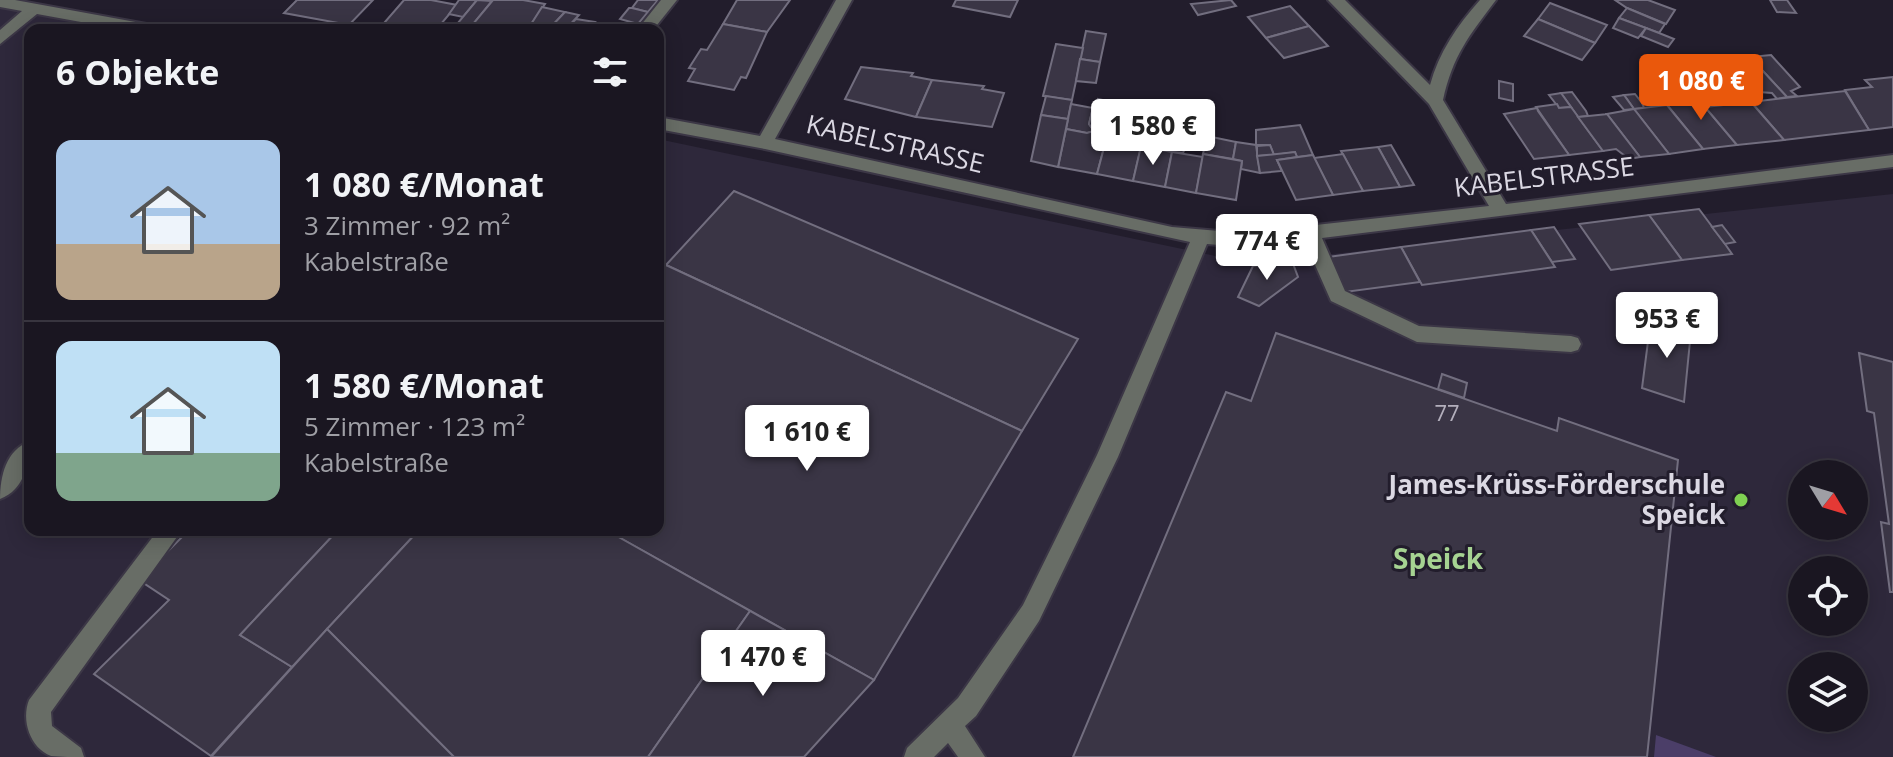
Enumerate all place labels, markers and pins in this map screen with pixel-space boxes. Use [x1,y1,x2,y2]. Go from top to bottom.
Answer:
pin: 1 080 € [1627,54,1775,122]
pin: 1 580 € [1079,99,1227,167]
pin: 774 € [1211,214,1323,282]
pin: 953 € [1611,292,1723,360]
pin: 1 610 € [733,405,881,473]
place label: James-Krüss-Förderschule Speick [1387,466,1726,532]
marker: James-Krüss-Förderschule Speick [1732,491,1750,509]
pin: 1 470 € [689,630,837,698]

